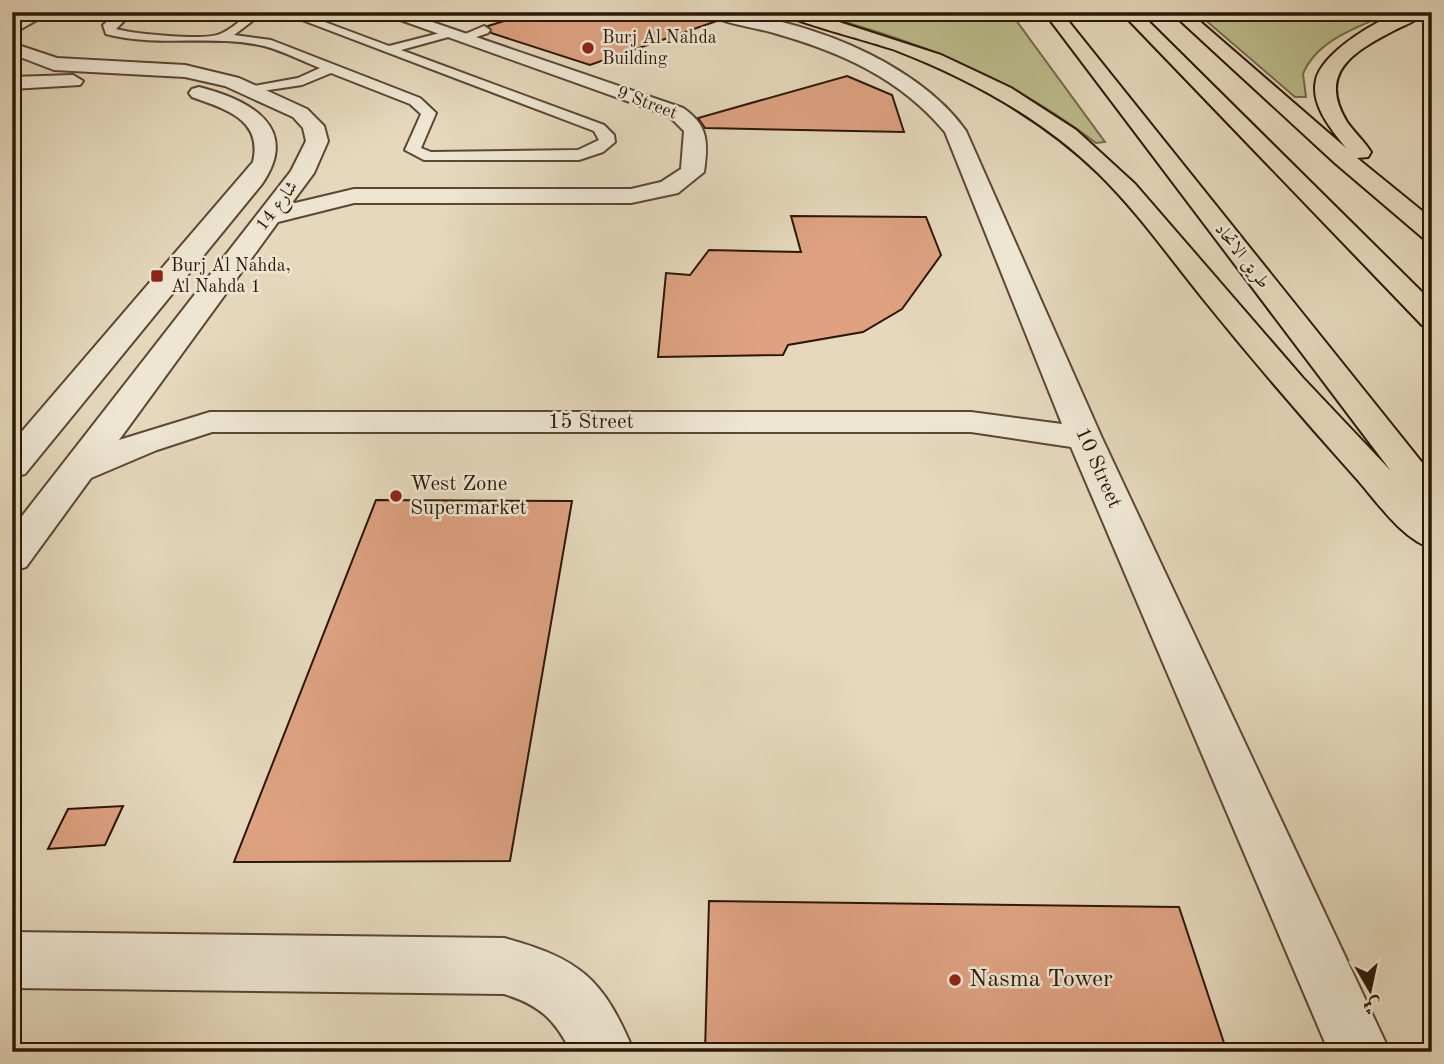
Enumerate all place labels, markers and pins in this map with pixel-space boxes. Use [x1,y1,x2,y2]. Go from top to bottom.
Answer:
place label: Burj Al Nahda Building [602,29,717,68]
marker: Burj Al Nahda Building [580,40,596,56]
place label: Burj Al Nahda, Al Nahda 1 [171,257,291,296]
marker: Burj Al Nahda, Al Nahda 1 [149,268,165,284]
place label: West Zone Supermarket [410,474,527,519]
marker: West Zone Supermarket [388,488,404,504]
place label: Nasma Tower [969,968,1113,992]
marker: Nasma Tower [947,972,963,988]

